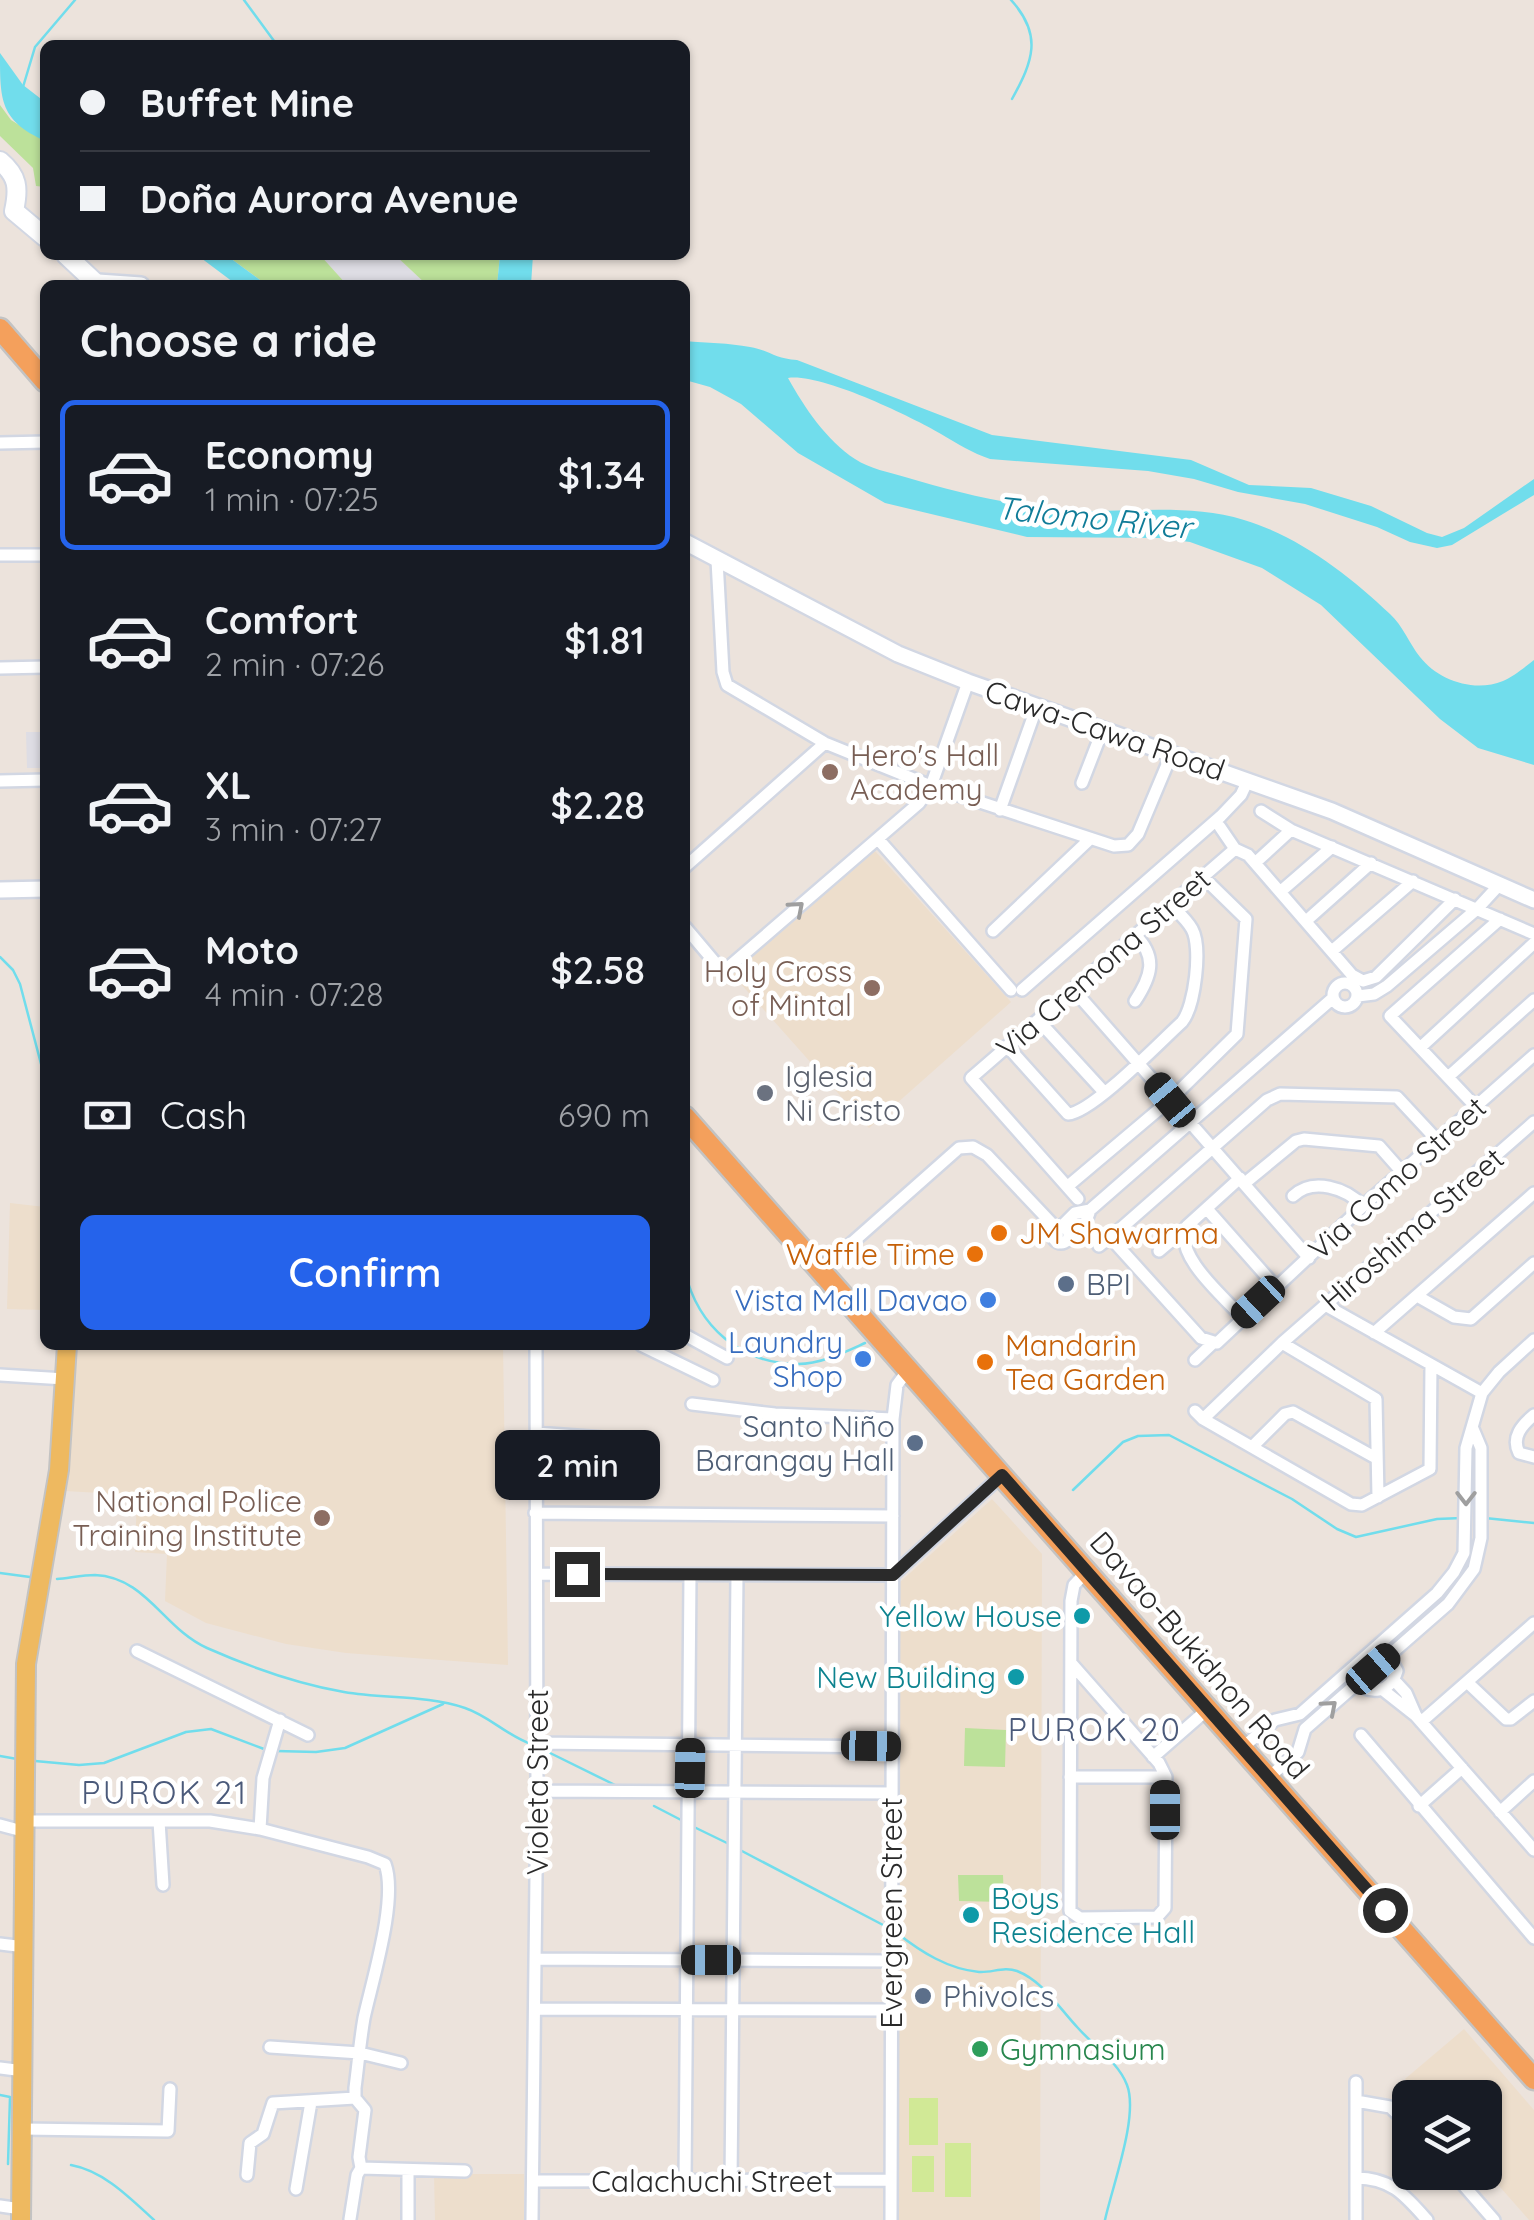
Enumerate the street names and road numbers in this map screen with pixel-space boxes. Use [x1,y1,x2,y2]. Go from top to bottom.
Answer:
street label: Cawa-Cawa Road [980,671,1230,789]
street label: Via Cremona Street [988,860,1218,1066]
street label: Via Como Street [1300,1088,1494,1268]
street label: Hiroshima Street [1313,1139,1511,1319]
street label: Davao-Bukidnon Road [1082,1523,1318,1787]
street label: Violeta Street [518,1689,556,1875]
street label: Evergreen Street [872,1797,910,2029]
street label: Calachuchi Street [591,2162,833,2200]

